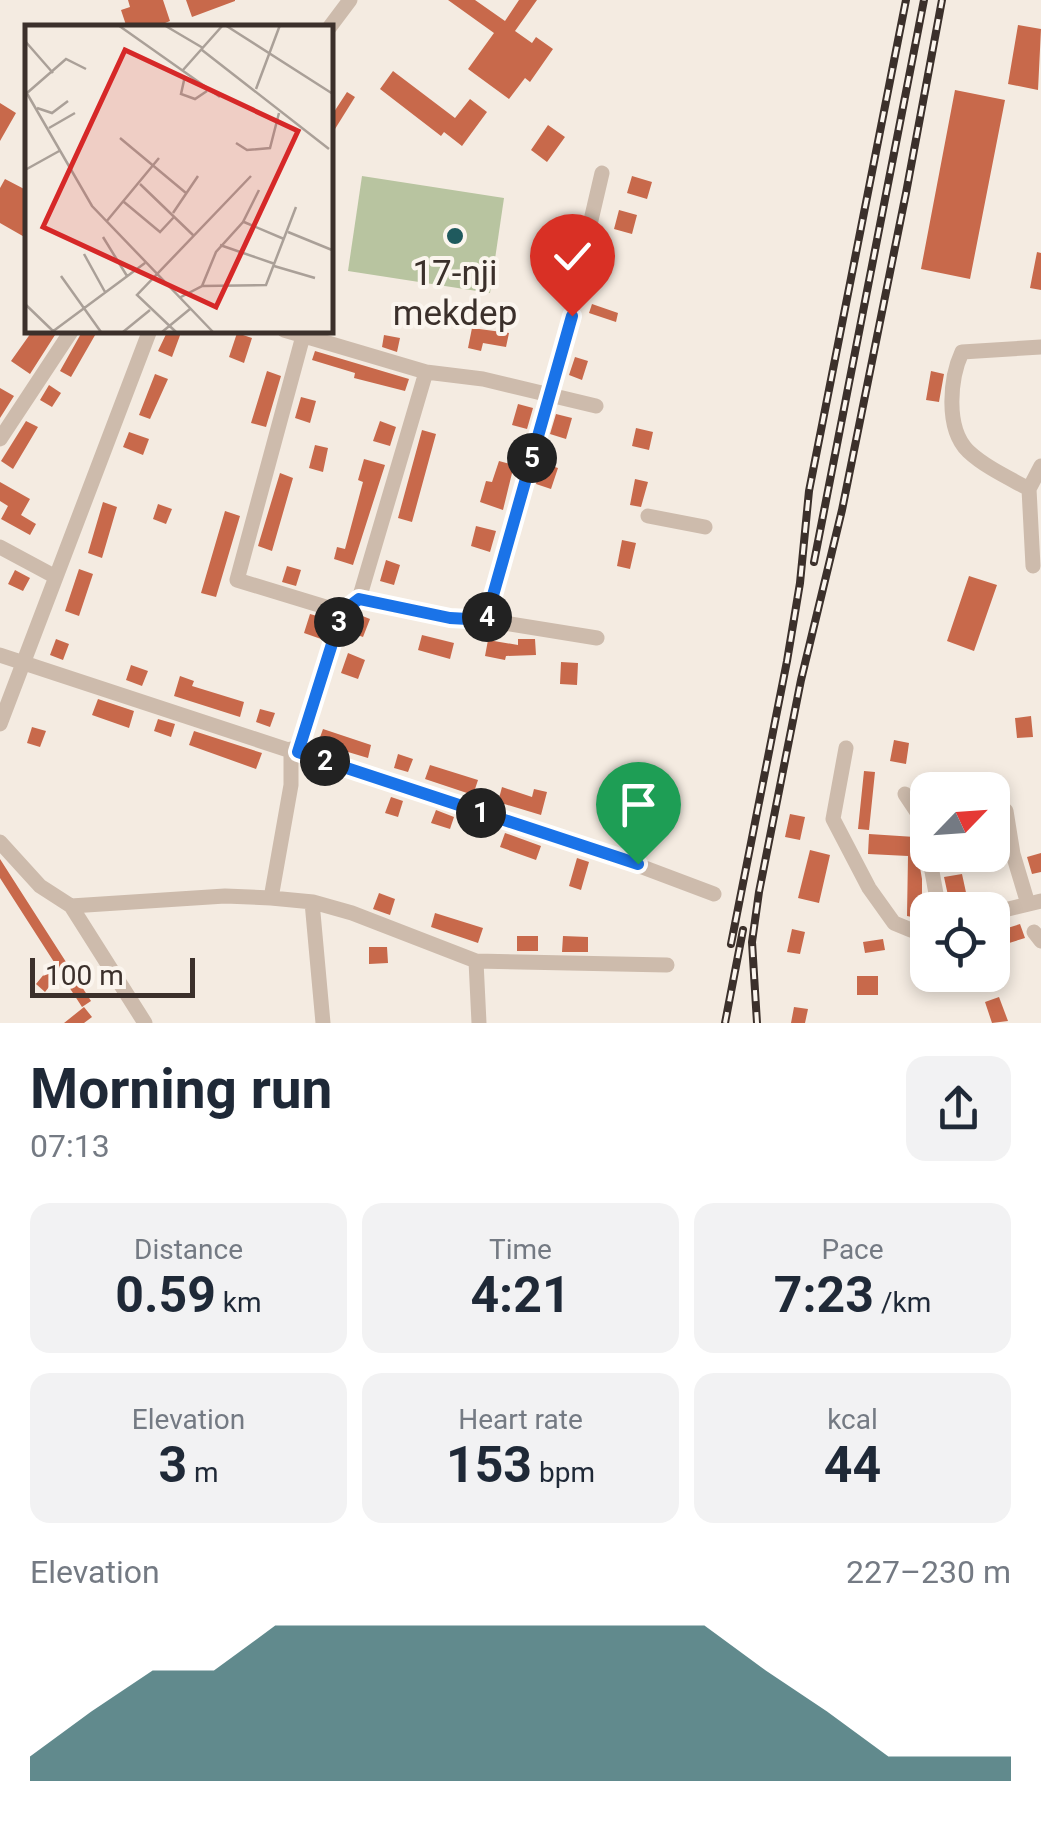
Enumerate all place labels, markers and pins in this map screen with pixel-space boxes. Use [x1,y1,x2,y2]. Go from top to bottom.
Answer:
pin [530,214,615,317]
marker: 17-nji mekdep [444,225,466,247]
place label: 17-nji mekdep [393,253,517,334]
pin: 5 [507,433,557,483]
pin: 4 [462,592,512,642]
pin: 3 [314,597,364,647]
pin: 2 [300,736,350,786]
pin [596,762,681,865]
pin: 1 [456,788,506,838]

